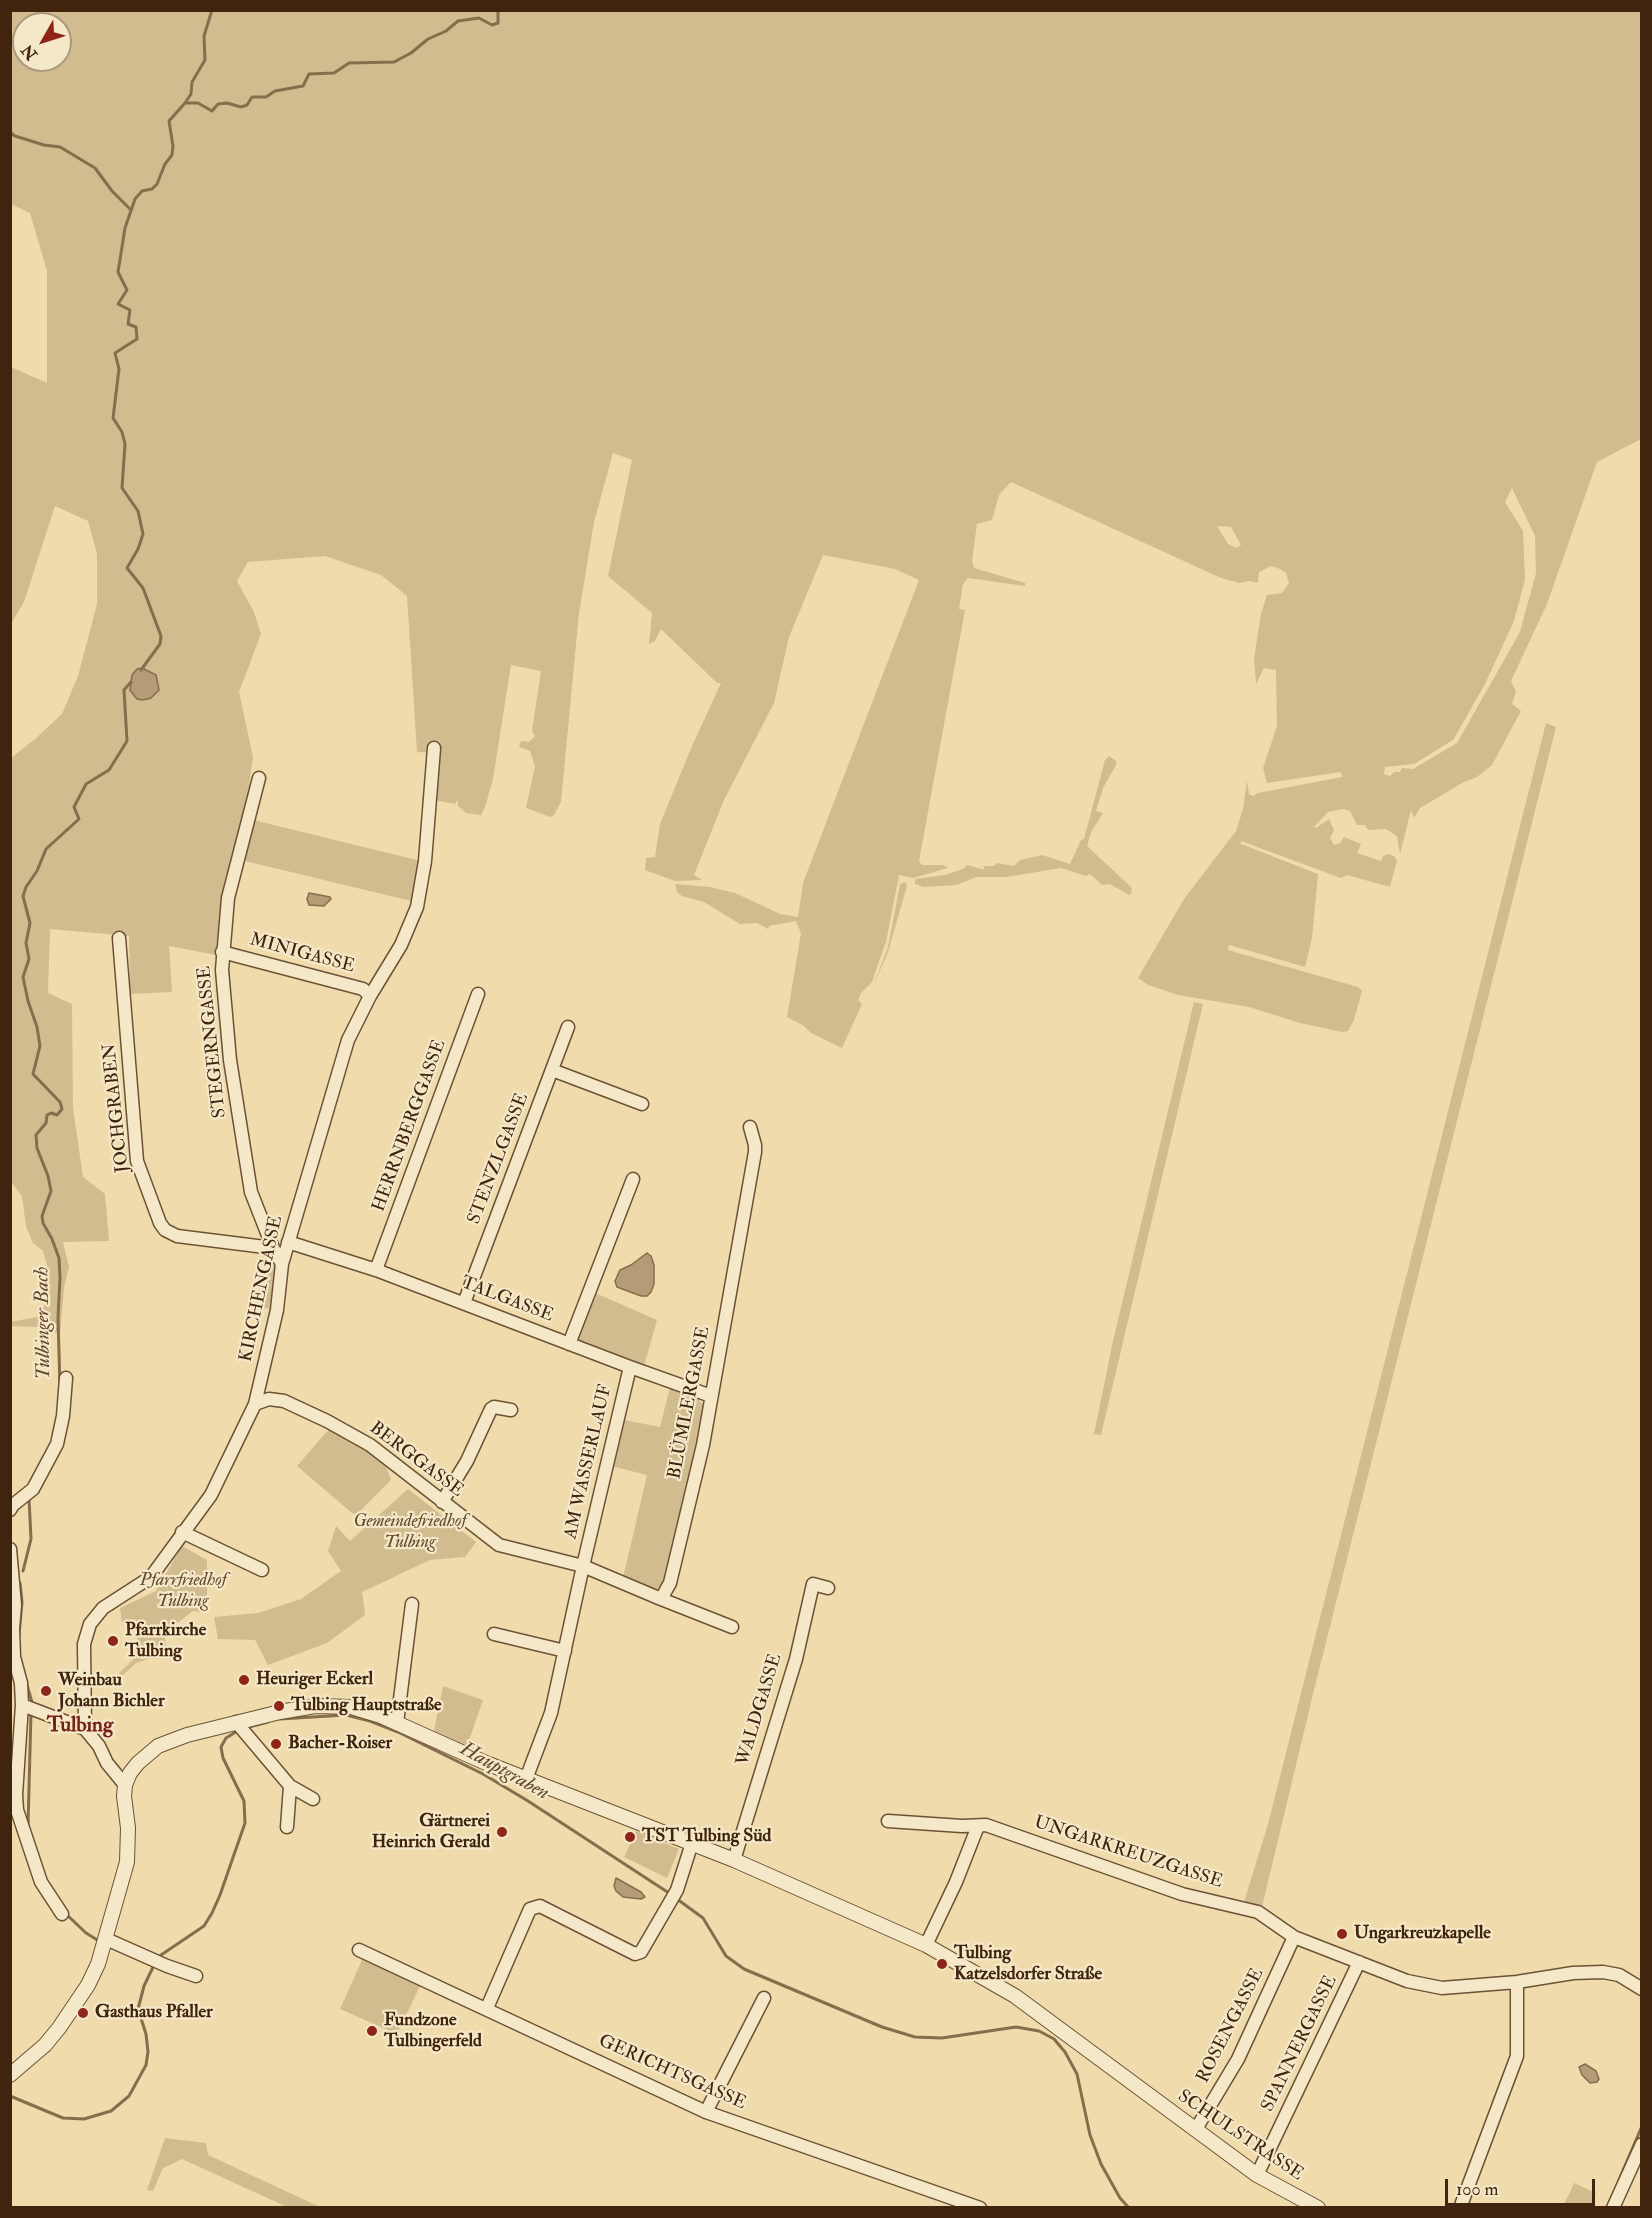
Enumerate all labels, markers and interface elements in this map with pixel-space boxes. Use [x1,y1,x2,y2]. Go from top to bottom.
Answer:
north arrow [12,12,72,72]
text: N [17,40,42,64]
street label: MINIGASSE [247,930,357,978]
street label: STEGERNGASSE [194,965,232,1119]
street label: HERRNBERGGASSE [369,1037,451,1215]
street label: JOCHGRABEN [99,1042,135,1174]
street label: STENZLGASSE [464,1090,534,1228]
street label: KIRCHENGASSE [236,1214,288,1364]
water label: Tulbinger Bach [31,1266,57,1380]
street label: TALGASSE [458,1273,556,1327]
street label: BLÜMLERGASSE [665,1325,715,1481]
street label: AM WASSERLAUF [561,1383,617,1541]
street label: BERGGASSE [365,1418,467,1502]
park label: Gemeindefriedhof Tulbing [354,1511,466,1553]
park label: Pfarrfriedhof Tulbing [139,1570,227,1612]
place label: Pfarrkirche Tulbing [125,1620,206,1662]
marker: Pfarrkirche Tulbing [106,1634,120,1648]
street label: WALDGASSE [733,1651,787,1769]
place label: Heuriger Eckerl [256,1669,373,1691]
place label: Weinbau Johann Bichler [58,1670,165,1712]
marker: Heuriger Eckerl [237,1673,251,1687]
marker: Weinbau Johann Bichler [39,1684,53,1698]
place label: Tulbing Hauptstraße [291,1695,442,1717]
marker: Tulbing Hauptstraße [272,1699,286,1713]
district label: Tulbing [47,1713,113,1739]
place label: Bacher-Roiser [288,1733,392,1755]
marker: Bacher-Roiser [269,1737,283,1751]
water label: Hauptgraben [455,1738,553,1806]
place label: Gärtnerei Heinrich Gerald [372,1811,490,1854]
street label: UNGARKREUZGASSE [1031,1812,1225,1894]
marker: Gärtnerei Heinrich Gerald [495,1825,509,1839]
place label: TST Tulbing Süd [642,1826,771,1848]
marker: TST Tulbing Süd [623,1830,637,1844]
place label: Ungarkreuzkapelle [1354,1923,1491,1945]
marker: Ungarkreuzkapelle [1335,1927,1349,1941]
place label: Tulbing Katzelsdorfer Straße [954,1943,1102,1986]
marker: Tulbing Katzelsdorfer Straße [935,1957,949,1971]
street label: ROSENGASSE [1193,1965,1269,2087]
street label: SPANNERGASSE [1258,1972,1342,2116]
place label: Gasthaus Pfaller [95,2002,213,2024]
marker: Gasthaus Pfaller [76,2006,90,2020]
place label: Fundzone Tulbingerfeld [384,2010,482,2052]
marker: Fundzone Tulbingerfeld [365,2024,379,2038]
street label: GERICHTSGASSE [595,2031,749,2115]
street label: SCHULSTRASSE [1173,2086,1307,2186]
scale bar [1448,2167,1598,2205]
text: 100 m [1456,2178,1499,2201]

